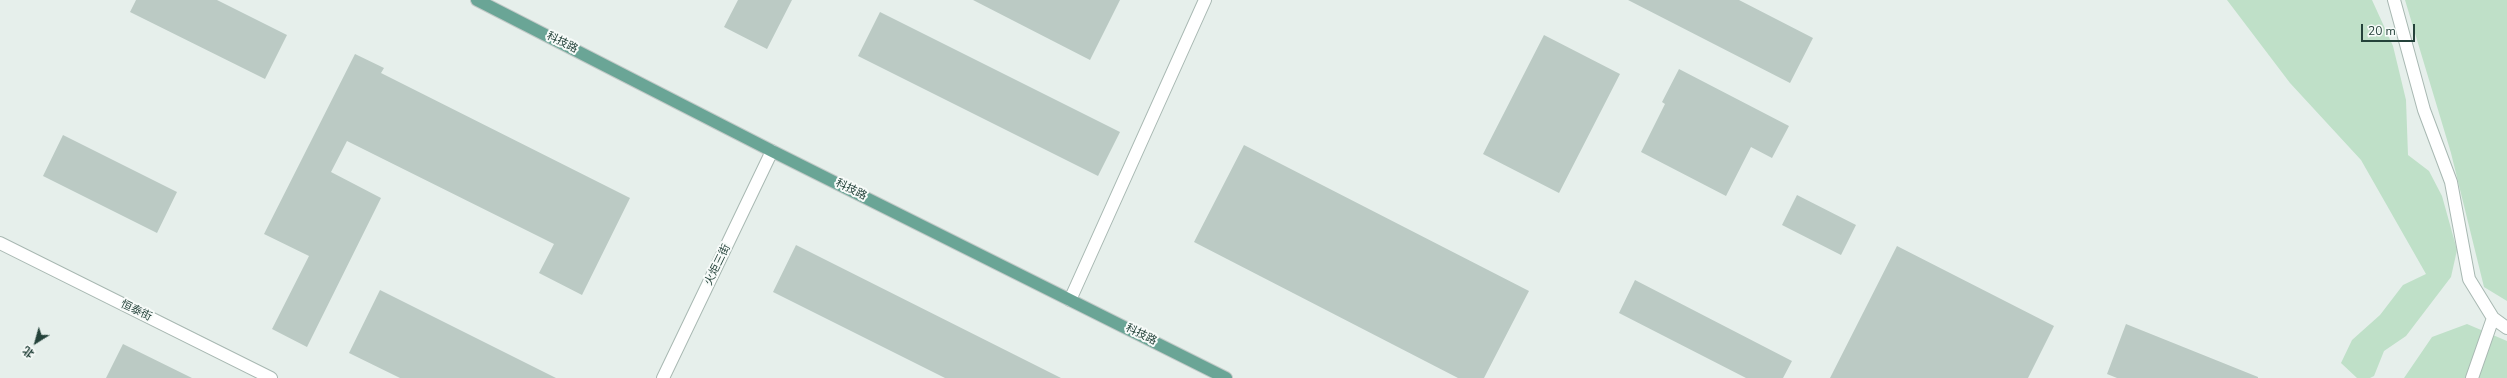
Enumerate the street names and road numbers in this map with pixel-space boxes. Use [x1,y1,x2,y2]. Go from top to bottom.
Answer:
street label: 科技路 [544,30,580,56]
street label: 科技路 [833,177,869,203]
street label: 火炬三街 [702,242,734,288]
street label: 恒泰街 [118,298,154,324]
street label: 科技路 [1123,322,1159,348]

